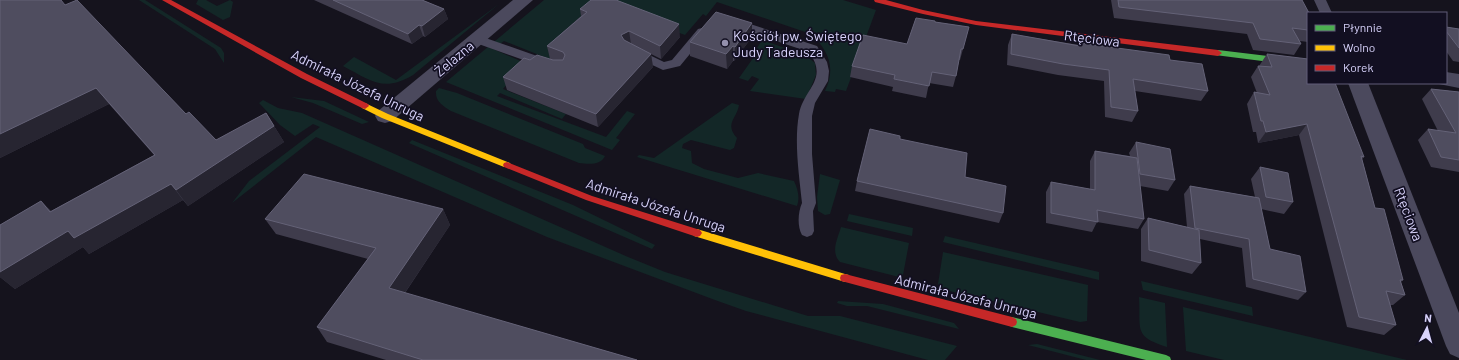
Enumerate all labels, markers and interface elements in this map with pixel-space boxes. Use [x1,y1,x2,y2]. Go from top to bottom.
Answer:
legend [1307,12,1447,84]
text: Płynnie [1343,20,1382,34]
street label: Rtęciowa [1063,26,1121,50]
place label: Kościół pw. Świętego Judy Tadeusza [733,27,862,60]
street label: Żelazna [431,37,477,79]
marker: Kościół pw. Świętego Judy Tadeusza [720,38,730,48]
text: Wolno [1343,40,1375,54]
street label: Admirała Józefa Unruga [289,45,427,125]
text: Korek [1343,60,1373,74]
street label: Admirała Józefa Unruga [584,174,728,236]
street label: Rtęciowa [1391,185,1427,243]
street label: Admirała Józefa Unruga [893,270,1039,322]
north arrow [1407,308,1447,348]
text: N [1424,311,1432,324]

